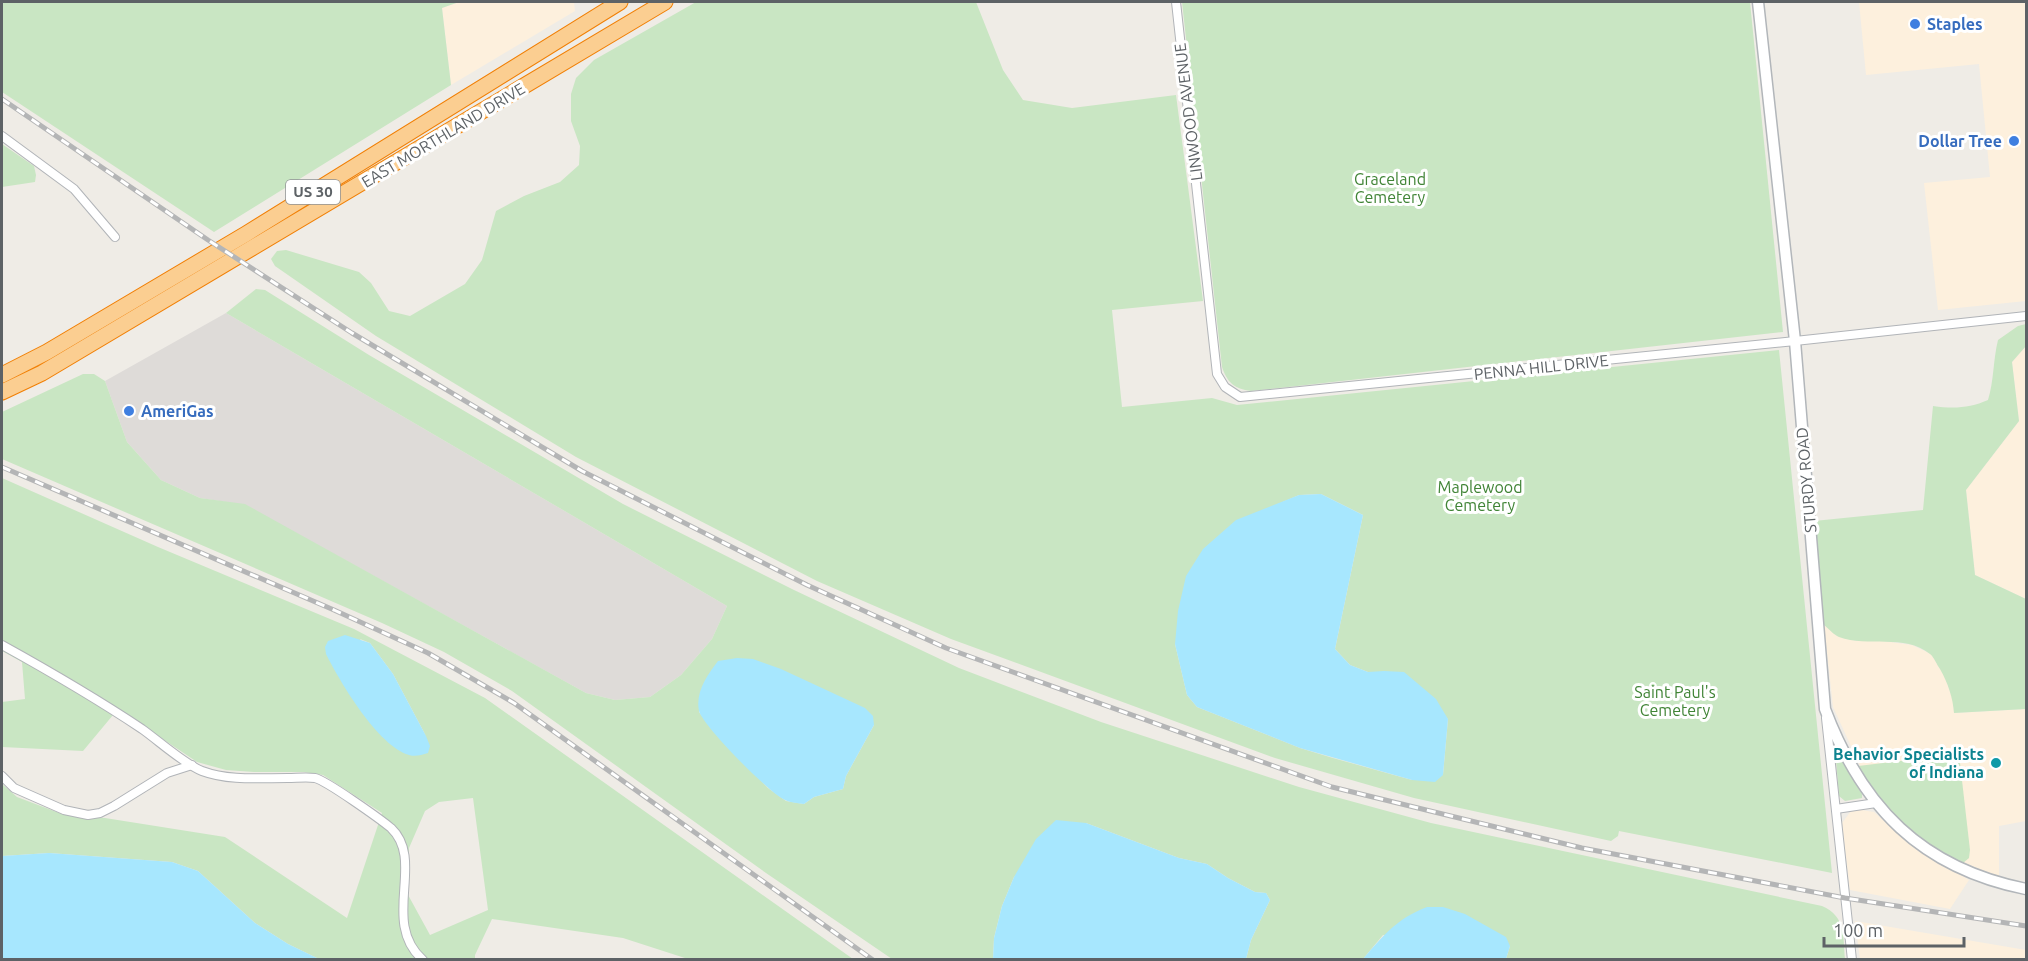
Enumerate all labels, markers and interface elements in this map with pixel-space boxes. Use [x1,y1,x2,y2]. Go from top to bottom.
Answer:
place label: Staples [1927,15,1983,33]
marker: Staples [1908,17,1922,31]
street label: LINWOOD AVENUE [1171,42,1205,182]
street label: EAST MORTHLAND DRIVE [358,79,528,191]
place label: Dollar Tree [1918,132,2002,150]
marker: Dollar Tree [2007,134,2021,148]
park label: Graceland Cemetery [1354,170,1426,206]
road number: US 30 [286,180,340,204]
street label: PENNA HILL DRIVE [1473,351,1609,383]
place label: AmeriGas [141,402,214,420]
marker: AmeriGas [122,404,136,418]
street label: STURDY ROAD [1792,427,1820,533]
park label: Maplewood Cemetery [1438,478,1523,514]
park label: Saint Paul's Cemetery [1634,683,1716,719]
place label: Behavior Specialists of Indiana [1833,745,1984,781]
marker: Behavior Specialists of Indiana [1989,756,2003,770]
scale bar [1824,910,1964,948]
text: 100 m [1833,920,1883,940]

